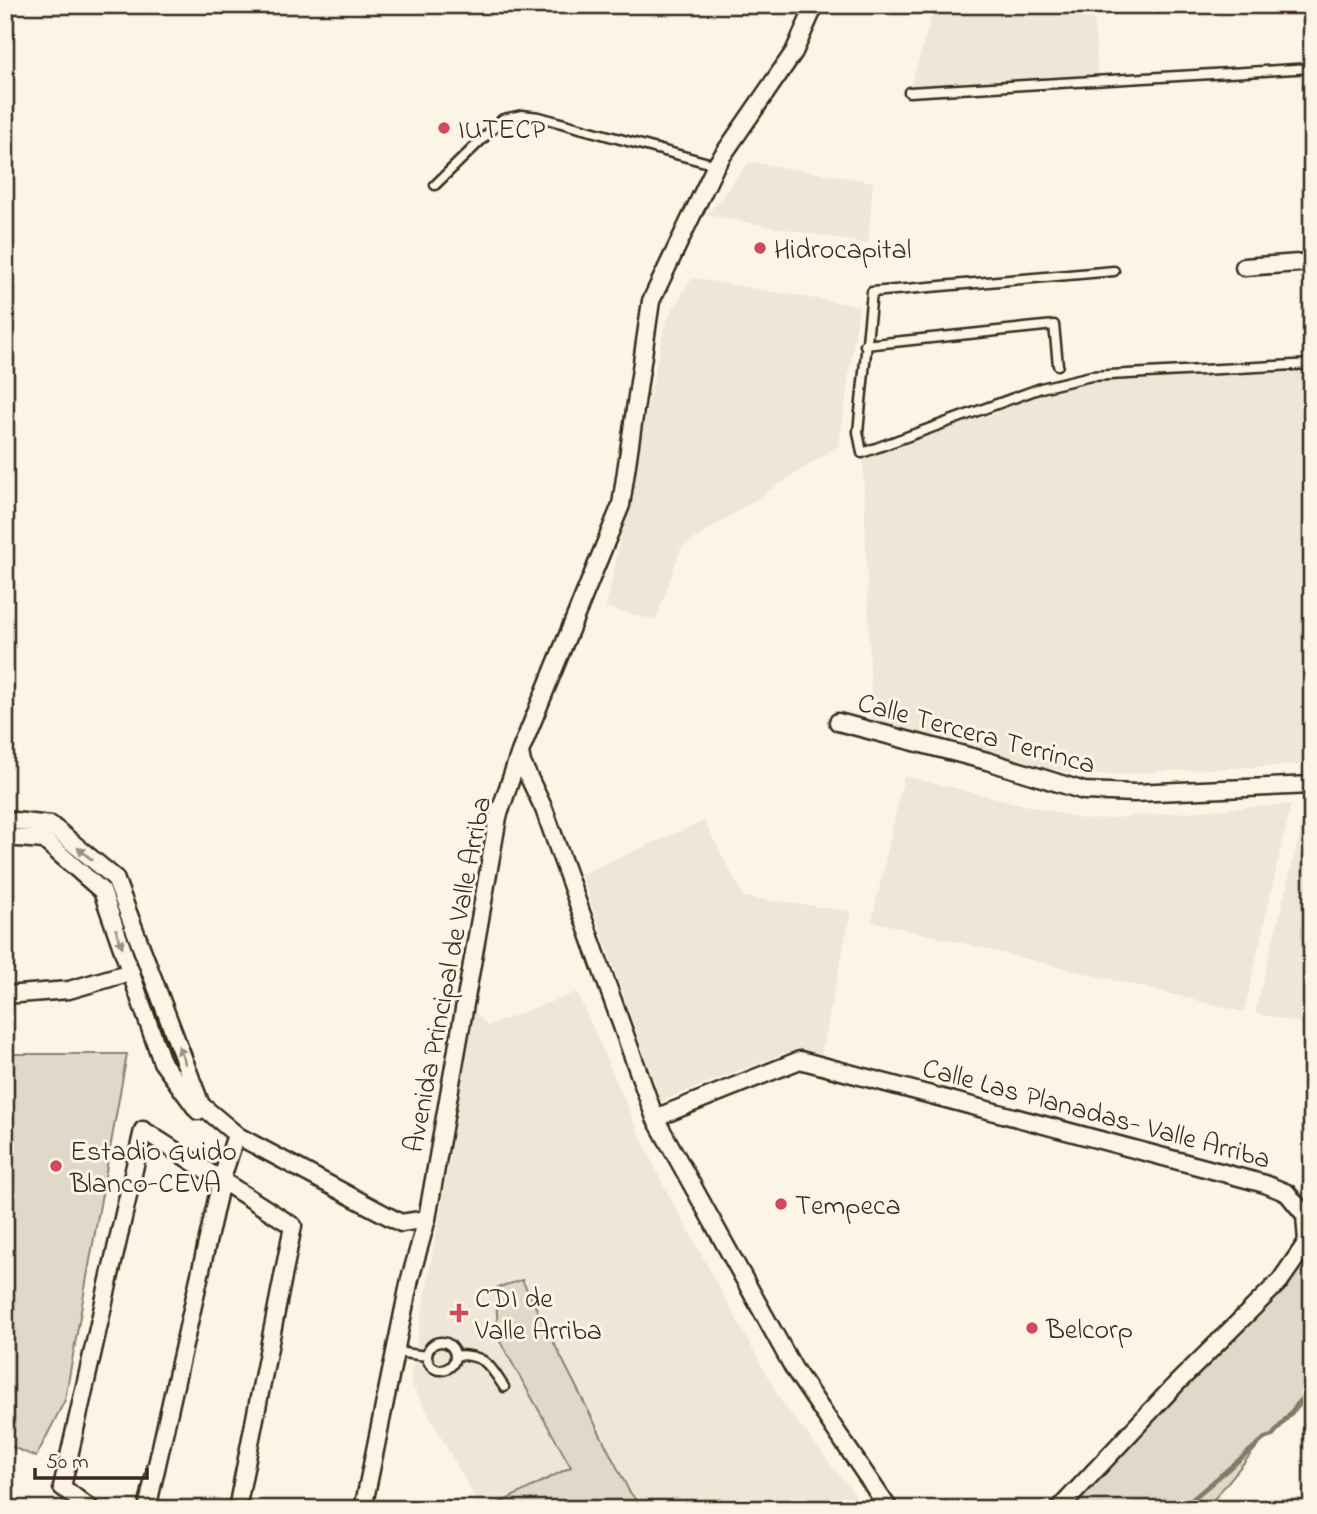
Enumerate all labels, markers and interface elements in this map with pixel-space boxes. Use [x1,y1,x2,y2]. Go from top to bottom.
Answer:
place label: IUTECP [458,111,546,152]
marker: IUTECP [436,120,452,136]
place label: Hidrocapital [774,231,911,272]
marker: Hidrocapital [752,240,768,256]
street label: Calle Tercera Terrinca [853,684,1100,787]
street label: Avenida Principal de Valle Arriba [395,793,504,1156]
one-way arrow [77,846,95,861]
one-way arrow [114,927,125,948]
one-way arrow [176,1045,187,1066]
street label: Calle Las Planadas- Valle Arriba [917,1049,1275,1182]
place label: Estadio Guido Blanco-CEVA [69,1133,237,1206]
marker: Estadio Guido Blanco-CEVA [48,1158,64,1174]
place label: Tempeca [795,1187,901,1228]
marker: Tempeca [773,1196,789,1212]
place label: CDI de Valle Arriba [474,1280,602,1353]
marker: CDI de Valle Arriba [449,1303,469,1323]
place label: Belcorp [1045,1311,1133,1352]
marker: Belcorp [1024,1320,1040,1336]
scale bar [35,1437,147,1481]
text: 50 m [46,1448,89,1478]

